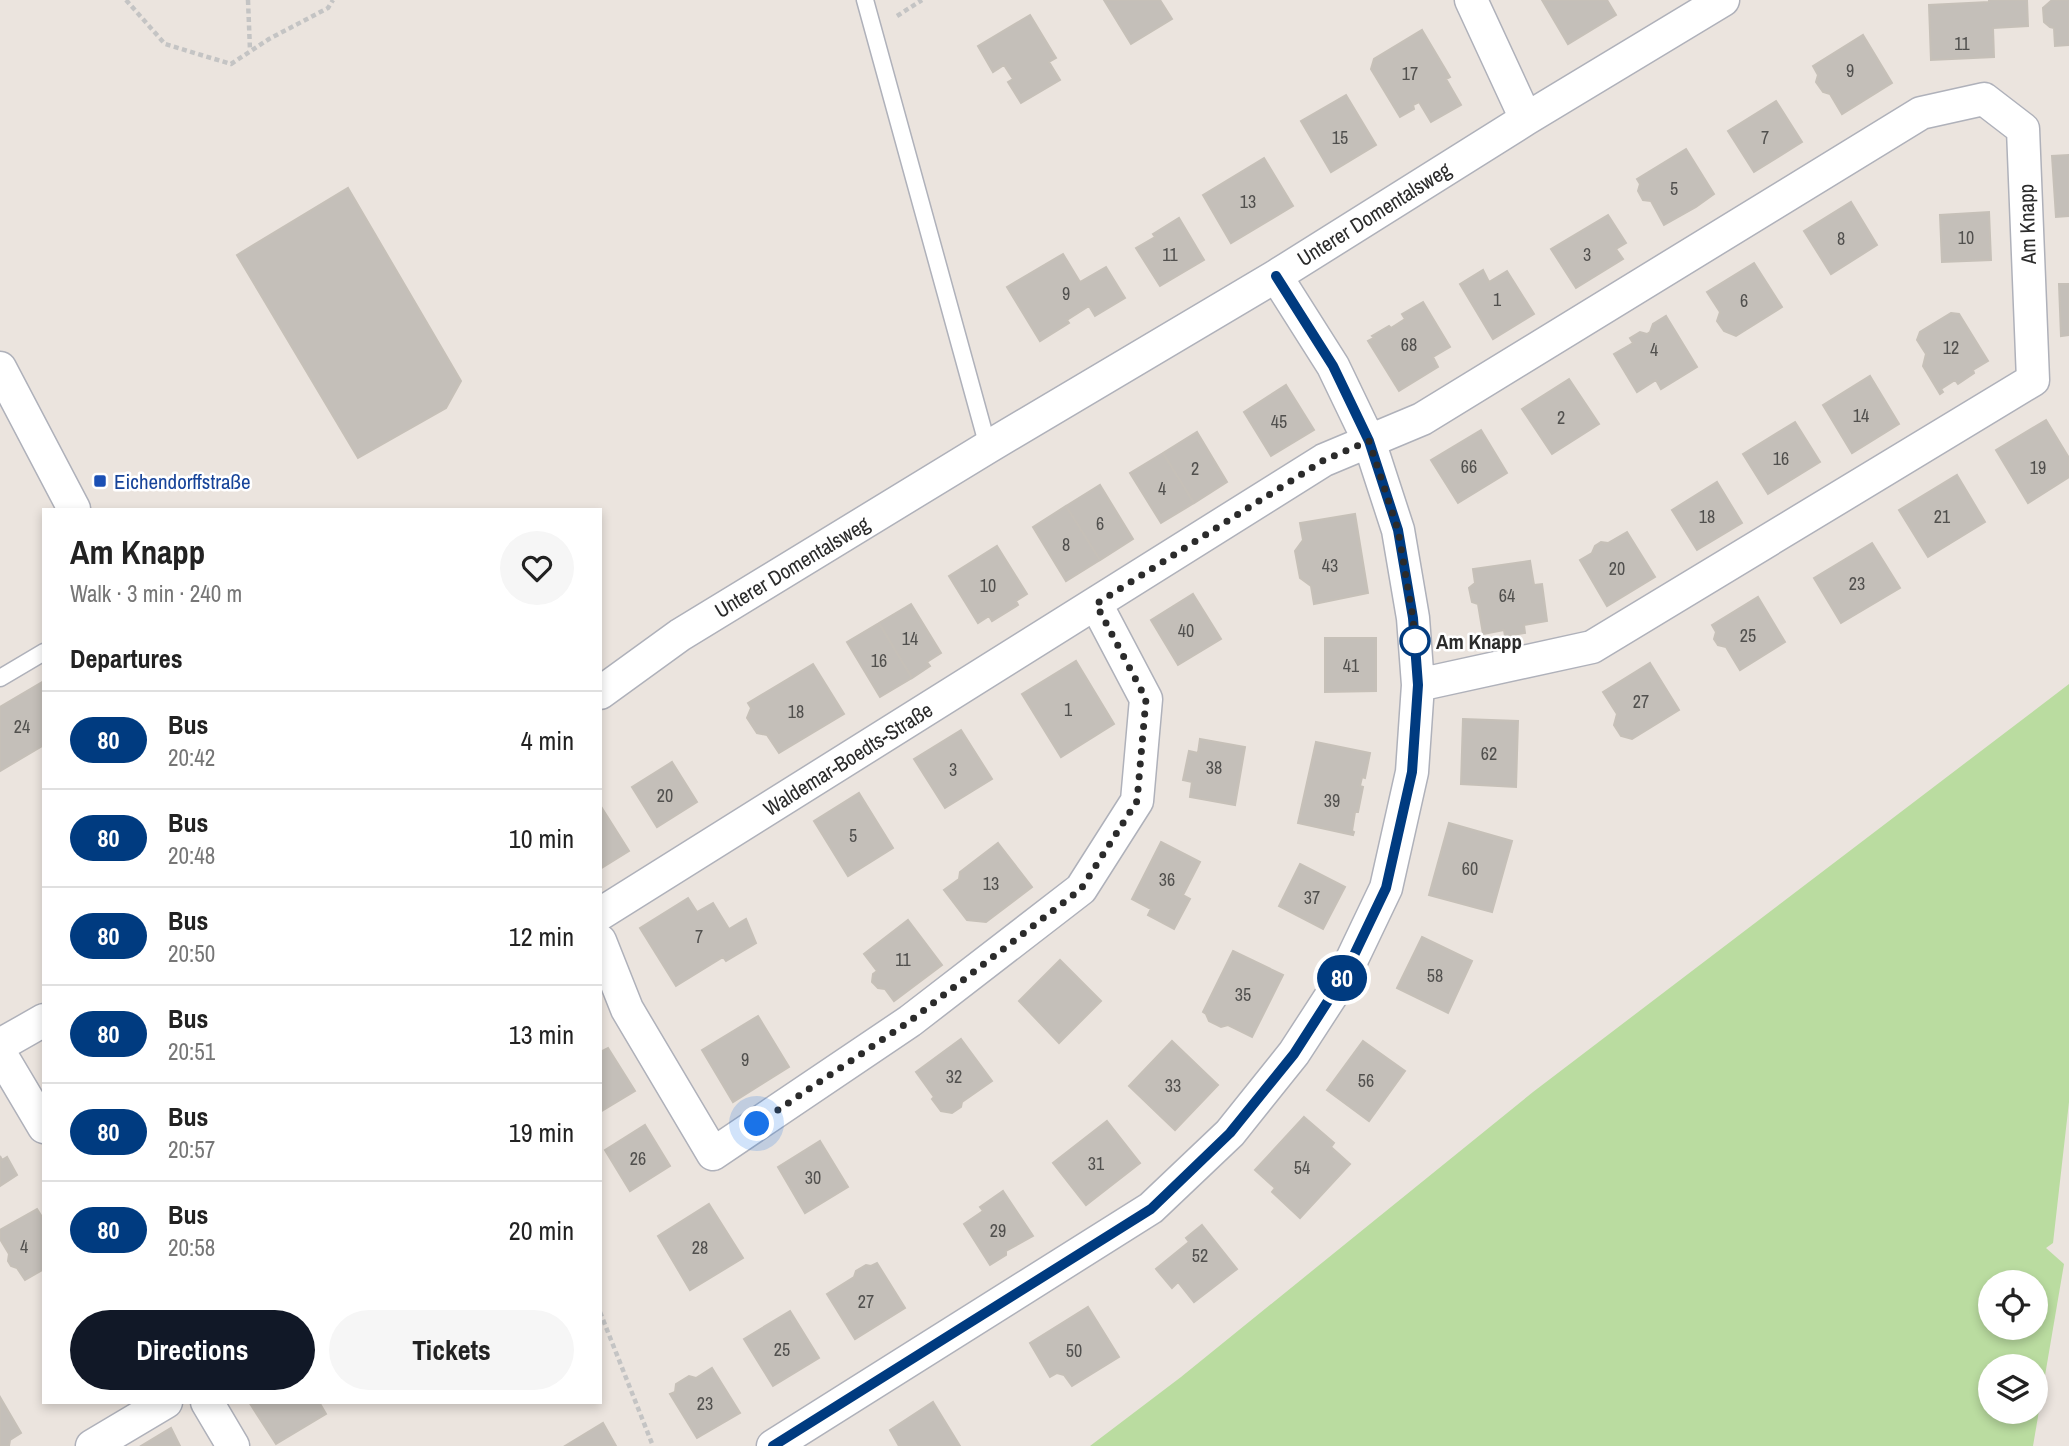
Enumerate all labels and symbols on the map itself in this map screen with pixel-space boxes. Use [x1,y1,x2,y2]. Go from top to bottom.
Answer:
house number: 11 [1954,31,1970,56]
house number: 9 [1846,58,1854,83]
house number: 17 [1402,61,1418,86]
house number: 15 [1332,125,1348,150]
house number: 7 [1761,125,1769,150]
street label: Unterer Domentalsweg [1292,155,1457,273]
house number: 5 [1670,176,1678,201]
street label: Am Knapp [2011,183,2043,266]
house number: 13 [1240,189,1256,214]
house number: 10 [1958,225,1974,250]
house number: 8 [1837,226,1845,251]
house number: 11 [1162,242,1178,267]
house number: 3 [1583,242,1591,267]
house number: 9 [1062,281,1070,306]
house number: 1 [1493,287,1502,312]
house number: 6 [1740,288,1748,313]
house number: 68 [1401,332,1417,357]
house number: 12 [1943,335,1959,360]
house number: 4 [1650,337,1658,362]
house number: 14 [1853,403,1869,428]
house number: 2 [1557,405,1565,430]
house number: 45 [1271,409,1287,434]
house number: 16 [1773,446,1789,471]
house number: 66 [1461,454,1477,479]
house number: 19 [2030,455,2046,480]
house number: 2 [1191,456,1199,481]
place label: Eichendorffstraße [114,467,251,496]
marker: Eichendorffstraße [92,473,108,489]
house number: 4 [1158,476,1166,501]
house number: 18 [1699,504,1715,529]
house number: 21 [1934,504,1951,529]
street label: Unterer Domentalsweg [709,509,875,625]
house number: 6 [1096,511,1104,536]
house number: 8 [1062,532,1070,557]
house number: 43 [1322,553,1338,578]
house number: 20 [1609,556,1625,581]
house number: 23 [1849,571,1865,596]
house number: 10 [980,573,996,598]
house number: 64 [1499,583,1515,608]
house number: 40 [1178,618,1194,643]
house number: 25 [1740,623,1756,648]
house number: 14 [902,626,918,651]
marker: Am Knapp [1400,626,1430,656]
place label: Am Knapp [1436,627,1522,656]
house number: 16 [871,648,887,673]
house number: 41 [1343,653,1360,678]
house number: 27 [1633,689,1649,714]
street label: Waldemar-Boedts-Straße [758,695,938,823]
house number: 1 [1064,697,1073,722]
house number: 18 [788,699,804,724]
house number: 24 [14,714,30,739]
house number: 62 [1481,741,1497,766]
house number: 38 [1206,755,1222,780]
house number: 3 [949,757,957,782]
house number: 20 [657,783,673,808]
house number: 39 [1324,788,1340,813]
house number: 5 [849,823,857,848]
house number: 60 [1462,856,1478,881]
house number: 36 [1159,867,1175,892]
house number: 13 [983,871,999,896]
house number: 37 [1304,885,1320,910]
house number: 7 [695,924,703,949]
house number: 11 [895,947,911,972]
line badge: 80 [1310,955,1374,1001]
house number: 58 [1427,963,1443,988]
house number: 35 [1235,982,1251,1007]
house number: 9 [741,1047,749,1072]
house number: 32 [946,1064,962,1089]
house number: 56 [1358,1068,1374,1093]
house number: 33 [1165,1073,1181,1098]
your location [739,1106,774,1141]
house number: 26 [630,1146,646,1171]
house number: 31 [1088,1151,1105,1176]
house number: 54 [1294,1155,1310,1180]
house number: 30 [805,1165,821,1190]
house number: 29 [990,1218,1006,1243]
house number: 4 [20,1234,28,1259]
house number: 28 [692,1235,708,1260]
house number: 52 [1192,1243,1208,1268]
house number: 27 [858,1289,874,1314]
house number: 25 [774,1337,790,1362]
house number: 50 [1066,1338,1082,1363]
house number: 23 [697,1391,713,1416]

